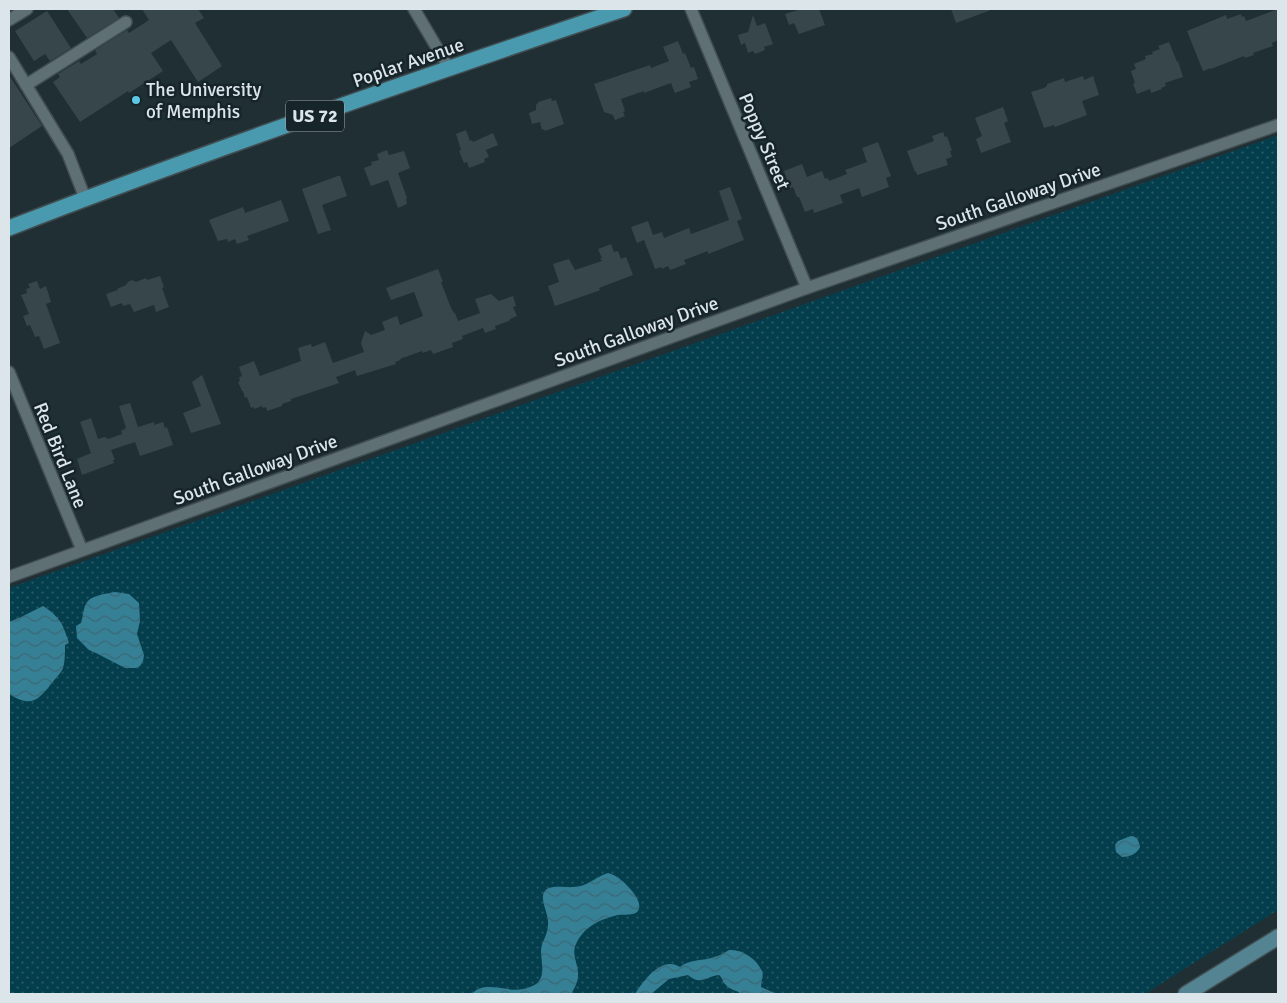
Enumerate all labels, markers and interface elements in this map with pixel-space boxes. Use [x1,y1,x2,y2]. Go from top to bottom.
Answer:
street label: Poplar Avenue [350,33,467,93]
place label: The University of Memphis [146,78,261,124]
street label: Poppy Street [733,89,795,194]
marker: The University of Memphis [130,94,142,106]
road number: US 72 [286,100,344,132]
street label: South Galloway Drive [933,157,1104,236]
street label: South Galloway Drive [551,291,722,373]
street label: Red Bird Lane [28,399,92,512]
street label: South Galloway Drive [170,429,341,511]

